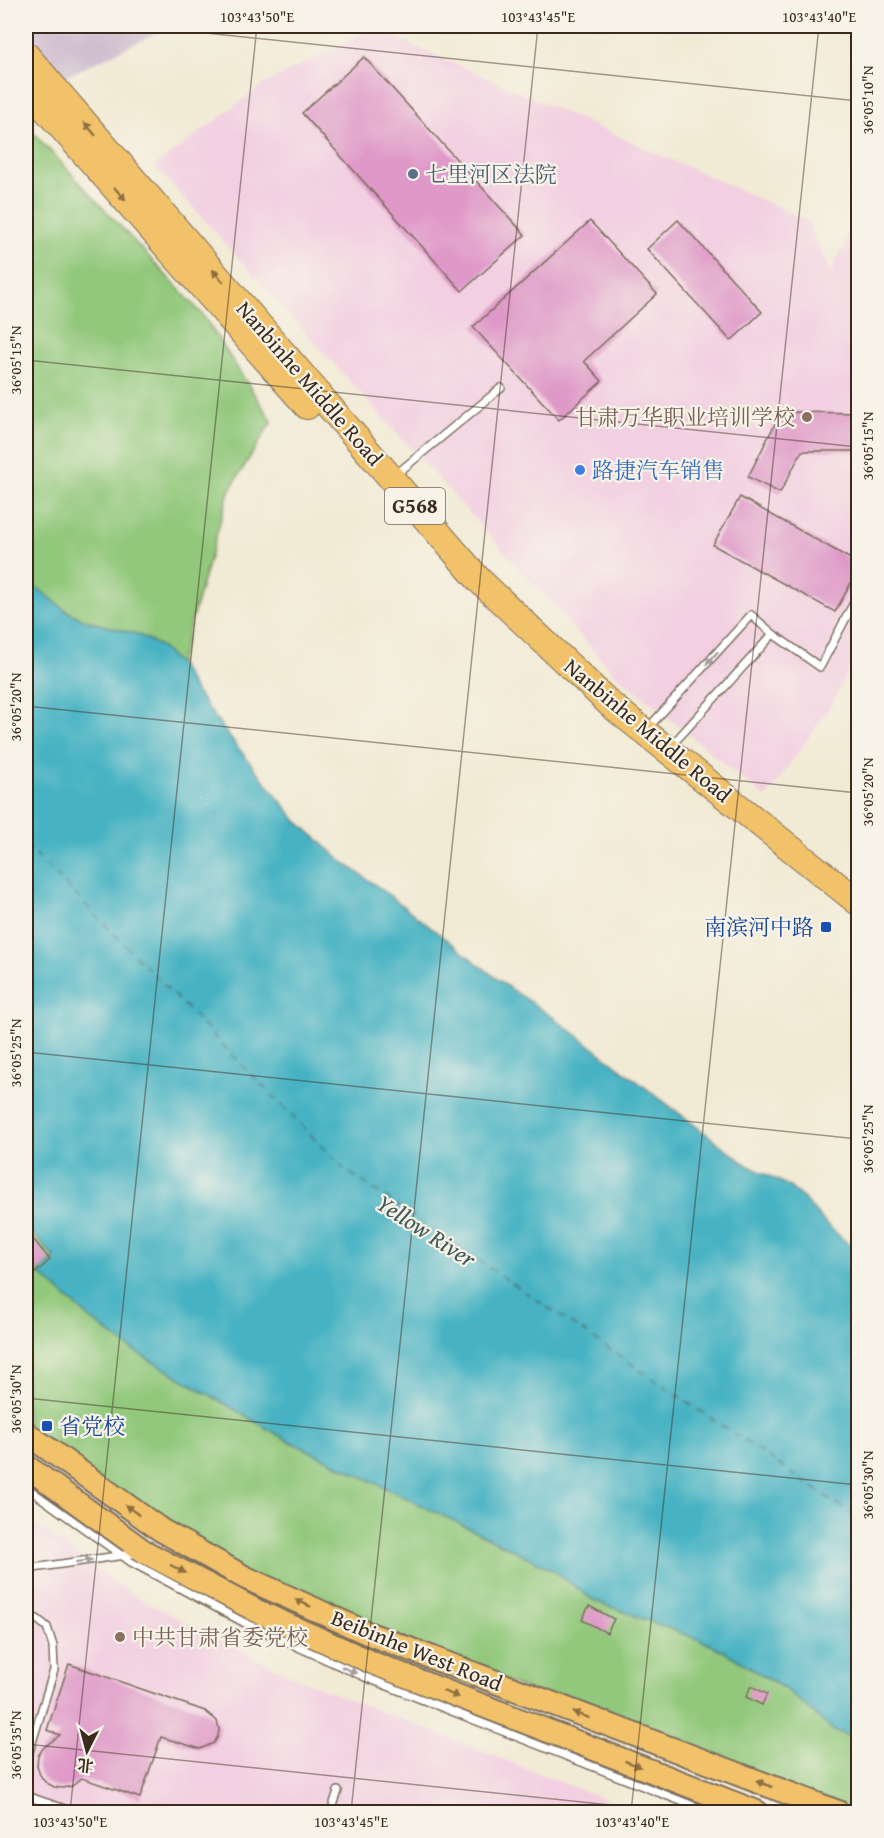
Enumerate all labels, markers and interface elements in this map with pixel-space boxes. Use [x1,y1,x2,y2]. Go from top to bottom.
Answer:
text: 103°43'50"E [220,6,294,27]
text: 103°43'45"E [501,6,575,27]
text: 103°43'40"E [782,6,856,27]
text: 36°05'10"N [857,65,878,134]
one-way arrow [84,122,97,137]
place label: 七里河区法院 [425,158,557,190]
marker: 七里河区法院 [406,167,420,181]
one-way arrow [113,186,126,201]
one-way arrow [211,269,225,284]
street label: Nanbinhe Middle Road [229,293,391,473]
text: 36°05'15"N [5,325,26,394]
place label: 甘肃万华职业培训学校 [575,401,795,433]
marker: 甘肃万华职业培训学校 [800,410,814,424]
text: 36°05'15"N [857,411,878,480]
place label: 路捷汽车销售 [592,454,724,486]
marker: 路捷汽车销售 [573,463,587,477]
road number: G568 [385,488,445,524]
street label: Nanbinhe Middle Road [557,650,739,810]
one-way arrow [705,651,719,665]
text: 36°05'20"N [5,672,26,741]
text: 36°05'20"N [857,757,878,826]
place label: 南滨河中路 [704,911,814,943]
marker: 南滨河中路 [819,920,833,934]
text: 36°05'25"N [5,1018,26,1087]
text: 36°05'25"N [857,1104,878,1173]
water label: Yellow River [370,1185,484,1276]
text: 36°05'30"N [5,1364,26,1433]
place label: 省党校 [59,1410,125,1442]
marker: 省党校 [40,1419,54,1433]
text: 36°05'30"N [857,1450,878,1519]
one-way arrow [125,1504,140,1516]
one-way arrow [74,1557,93,1566]
one-way arrow [169,1564,187,1574]
one-way arrow [294,1599,311,1608]
street label: Beibinhe West Road [327,1601,508,1699]
place label: 中共甘肃省委党校 [132,1621,308,1653]
marker: 中共甘肃省委党校 [113,1630,127,1644]
one-way arrow [341,1666,358,1675]
one-way arrow [442,1689,460,1699]
one-way arrow [572,1709,590,1719]
text: 36°05'35"N [5,1710,26,1779]
north arrow [57,1721,117,1781]
text: 北 [76,1753,95,1779]
one-way arrow [624,1759,642,1769]
one-way arrow [754,1779,772,1789]
text: 103°43'50"E [33,1811,107,1832]
text: 103°43'45"E [314,1811,388,1832]
text: 103°43'40"E [595,1811,669,1832]

